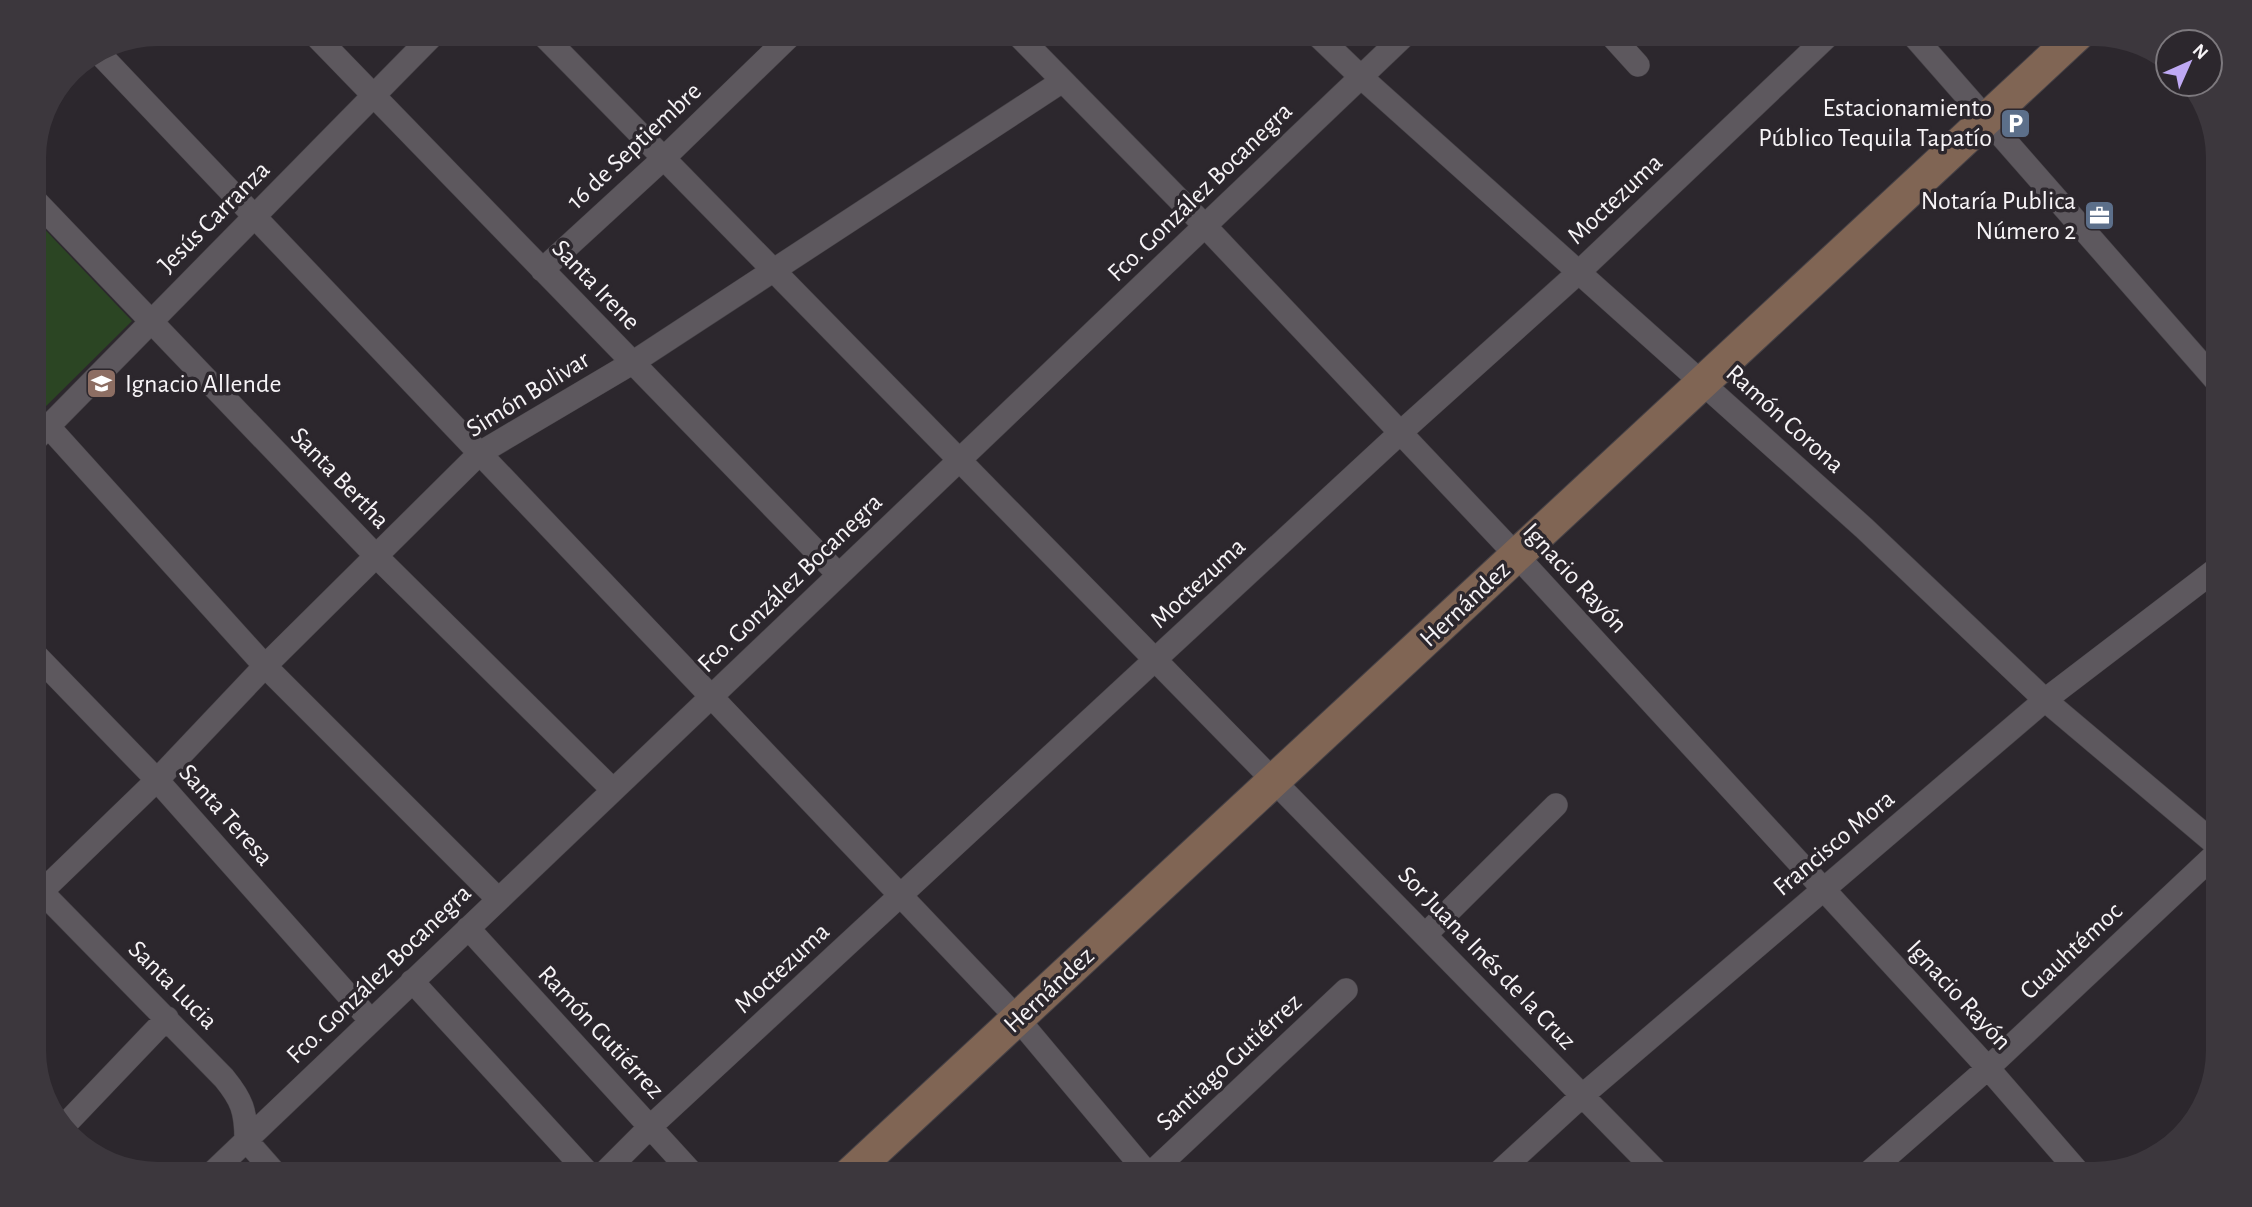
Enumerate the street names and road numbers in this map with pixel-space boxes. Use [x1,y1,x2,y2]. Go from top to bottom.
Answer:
street label: 16 de Septiembre [562,77,706,215]
street label: Fco. González Bocanegra [1103,97,1297,287]
street label: Moctezuma [1563,149,1667,249]
street label: Jesús Carranza [153,156,275,278]
street label: Santa Irene [547,235,645,335]
street label: Simón Bolivar [462,346,595,442]
street label: Ramón Corona [1721,360,1849,478]
street label: Santa Bertha [286,422,394,534]
street label: Fco. González Bocanegra [693,488,887,678]
street label: Ignacio Rayón [1518,518,1632,638]
street label: Moctezuma [1146,533,1250,633]
street label: Hernández [1415,556,1515,652]
street label: Santa Teresa [174,759,278,871]
street label: Francisco Mora [1768,785,1900,901]
street label: Sor Juana Inés de la Cruz [1393,861,1581,1055]
street label: Fco. González Bocanegra [282,879,476,1069]
street label: Cuauhtémoc [2015,898,2127,1004]
street label: Moctezuma [730,918,834,1018]
street label: Ignacio Rayón [1902,935,2016,1055]
street label: Santa Lucia [124,936,222,1034]
street label: Hernández [999,942,1099,1038]
street label: Ramón Gutiérrez [533,961,669,1103]
street label: Santiago Gutiérrez [1152,989,1306,1135]

